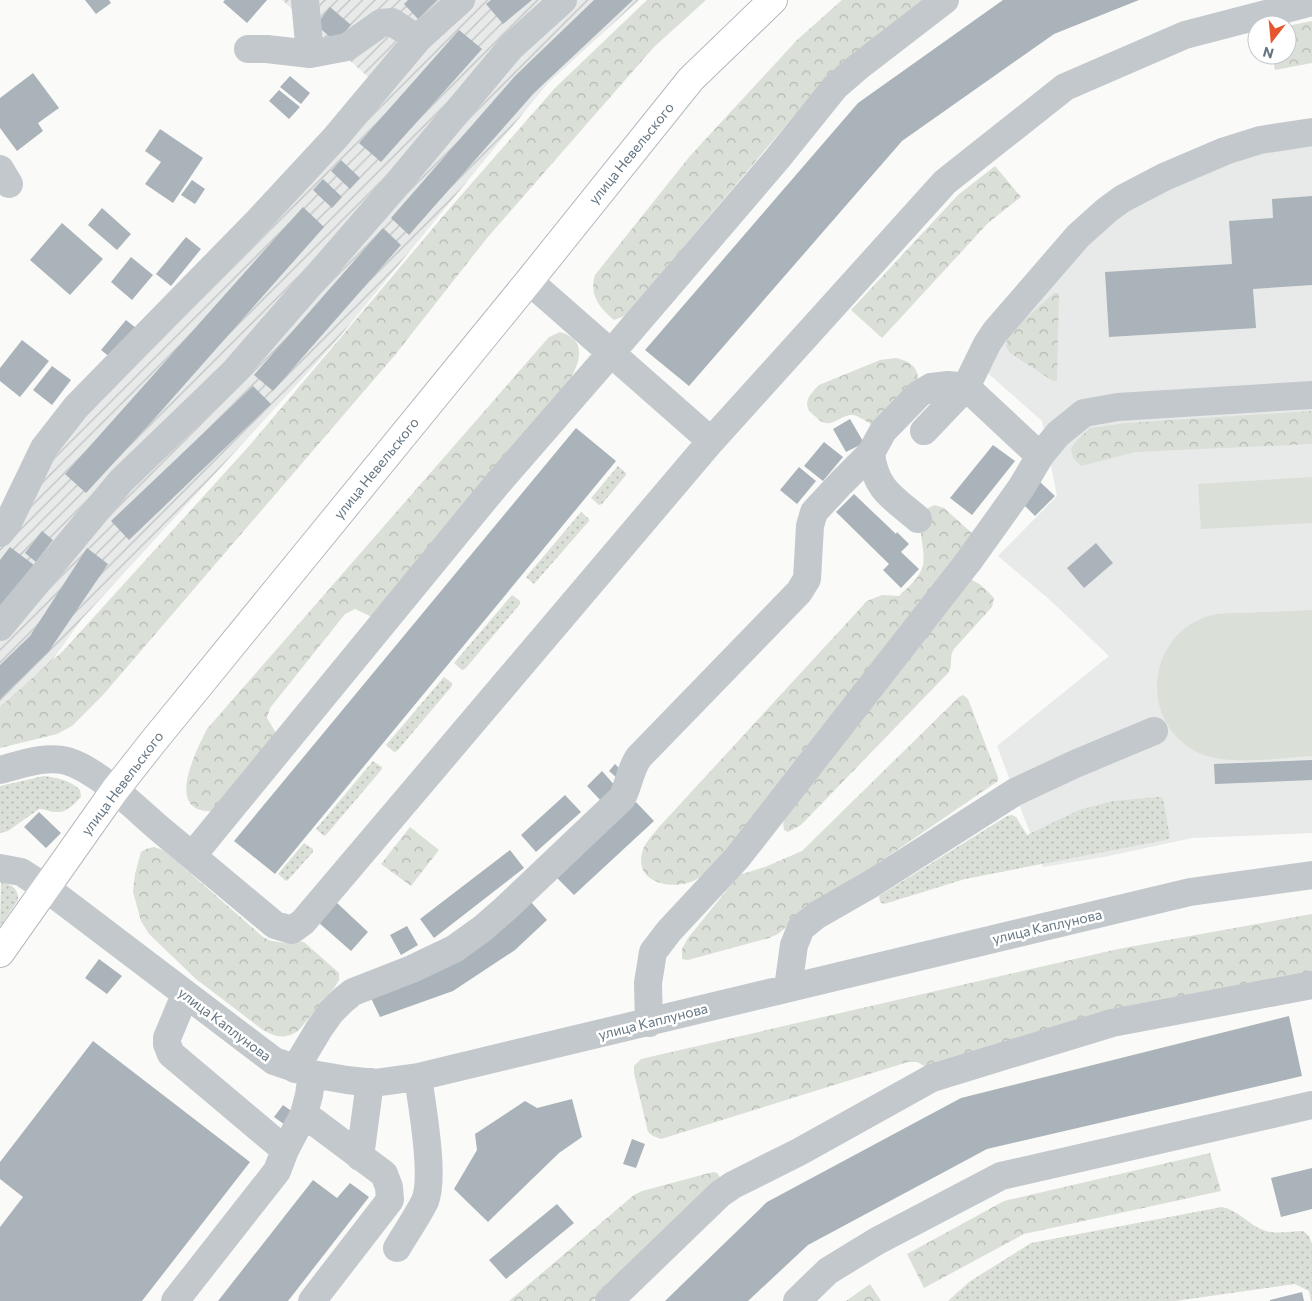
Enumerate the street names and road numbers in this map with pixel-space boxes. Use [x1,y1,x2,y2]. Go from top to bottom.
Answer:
street label: улица Невельского [585,99,677,207]
street label: улица Невельского [330,414,422,522]
street label: улица Невельского [77,728,167,838]
street label: улица Каплунова [991,905,1103,947]
street label: улица Каплунова [175,984,275,1064]
street label: улица Каплунова [597,999,709,1043]

